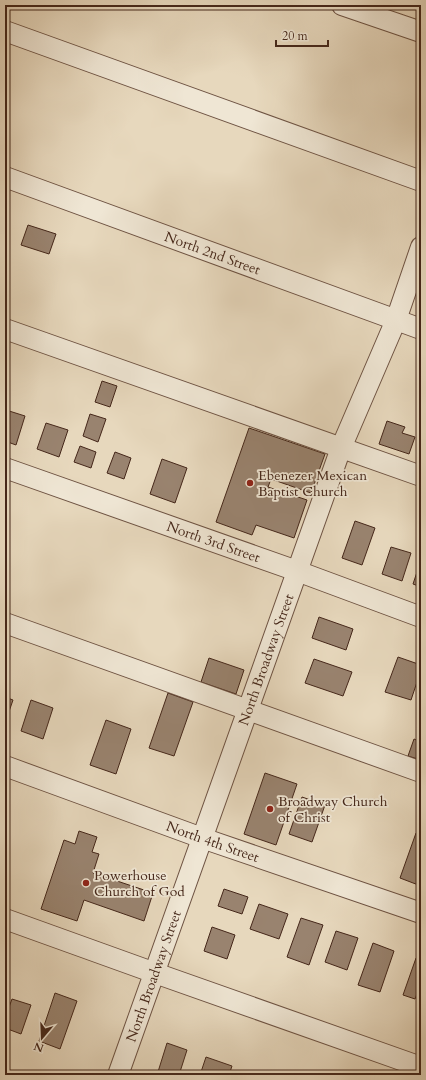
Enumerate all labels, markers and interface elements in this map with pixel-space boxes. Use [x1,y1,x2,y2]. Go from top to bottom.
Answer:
scale bar [276,22,328,48]
text: 20 m [282,28,309,44]
street label: North 2nd Street [162,227,264,279]
place label: Ebenezer Mexican Baptist Church [258,466,367,501]
marker: Ebenezer Mexican Baptist Church [245,478,255,488]
street label: North 3rd Street [164,516,263,567]
street label: North Broadway Street [234,591,298,728]
place label: Broadway Church of Christ [278,792,388,827]
marker: Broadway Church of Christ [265,804,275,814]
street label: North 4th Street [164,816,262,867]
place label: Powerhouse Church of God [94,866,185,901]
marker: Powerhouse Church of God [81,878,91,888]
street label: North Broadway Street [121,907,186,1044]
north arrow [22,1018,62,1058]
text: N [32,1038,46,1056]

